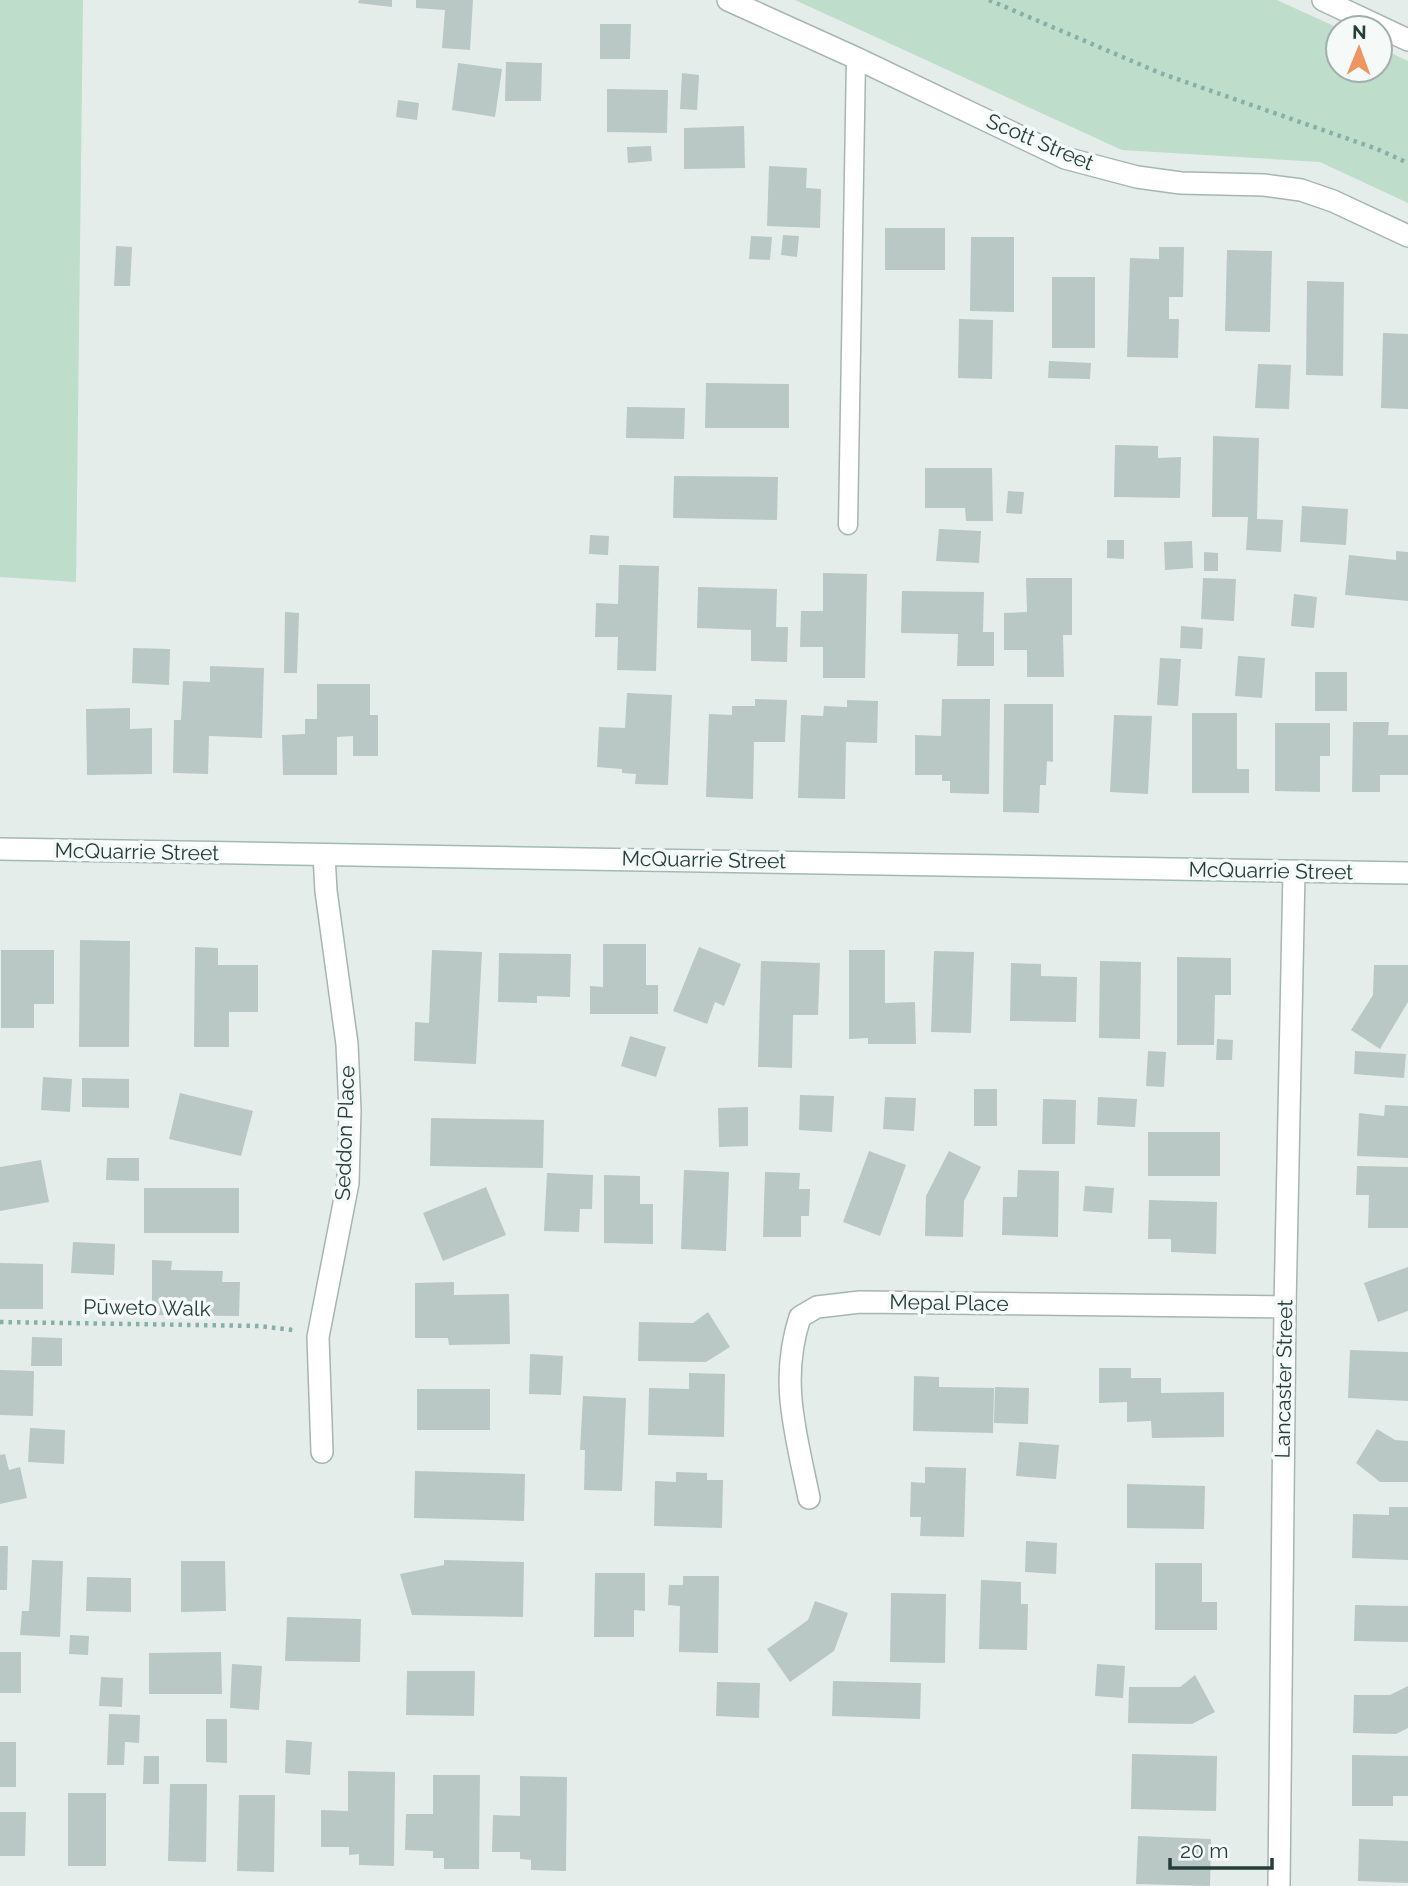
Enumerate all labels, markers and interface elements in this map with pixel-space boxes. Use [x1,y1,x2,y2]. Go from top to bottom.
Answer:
north arrow [1324,14,1394,84]
text: N [1352,21,1367,43]
street label: Scott Street [983,108,1098,175]
street label: McQuarrie Street [55,838,220,865]
street label: McQuarrie Street [622,846,787,873]
street label: McQuarrie Street [1189,857,1354,884]
street label: Seddon Place [330,1065,359,1201]
street label: Mepal Place [889,1289,1009,1316]
street label: Pūweto Walk [83,1294,211,1321]
street label: Lancaster Street [1270,1299,1297,1459]
scale bar [1170,1826,1272,1870]
text: 20 m [1180,1838,1228,1863]

